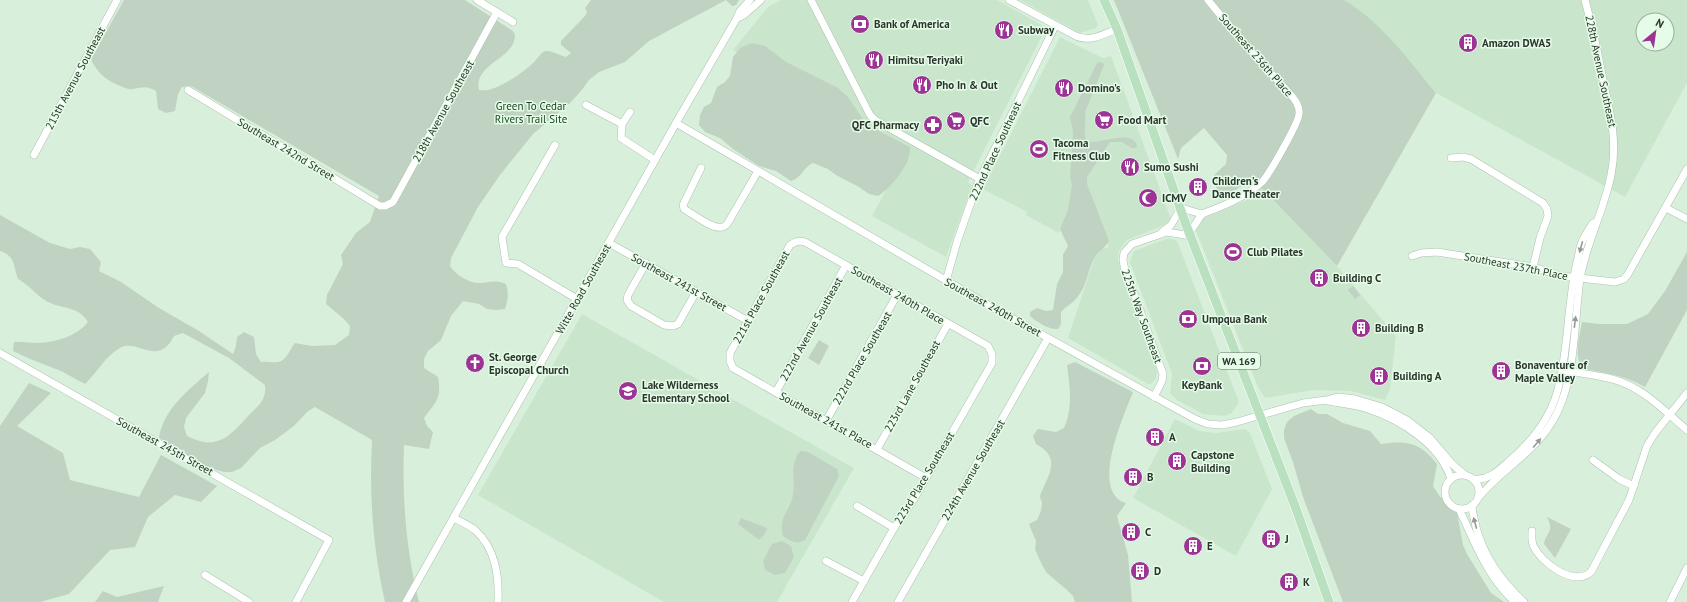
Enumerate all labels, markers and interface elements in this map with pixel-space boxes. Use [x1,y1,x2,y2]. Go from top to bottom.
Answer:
street label: Southeast 236th Place [1216,11,1296,100]
north arrow [1635,12,1675,52]
bank icon: Bank of America [849,13,871,35]
street label: 228th Avenue Southeast [1582,14,1620,129]
text: N [1653,15,1666,31]
place label: Bank of America [874,17,950,31]
restaurant icon: Subway [993,19,1015,41]
place label: Subway [1018,23,1055,37]
street label: 215th Avenue Southeast [42,24,108,132]
building icon: Amazon DWA5 [1457,32,1479,54]
place label: Amazon DWA5 [1482,36,1551,50]
restaurant icon: Himitsu Teriyaki [863,49,885,71]
place label: Himitsu Teriyaki [888,53,963,67]
street label: 218th Avenue Southeast [409,57,477,164]
restaurant icon: Pho In & Out [911,74,933,96]
restaurant icon: Domino's [1053,77,1075,99]
place label: Pho In & Out [936,78,998,92]
place label: Domino's [1078,81,1121,95]
park label: Green To Cedar Rivers Trail Site [495,99,568,126]
street label: 222nd Place Southeast [966,99,1024,203]
supermarket icon: Food Mart [1093,109,1115,131]
supermarket icon: QFC [945,110,967,132]
place label: Food Mart [1118,113,1167,127]
street label: Southeast 242nd Street [235,114,337,184]
pharmacy icon: QFC Pharmacy [922,114,944,136]
place label: QFC [970,114,989,128]
place label: QFC Pharmacy [852,118,920,132]
place label: Tacoma Fitness Club [1053,136,1110,163]
sports icon: Tacoma Fitness Club [1028,138,1050,160]
restaurant icon: Sumo Sushi [1119,156,1141,178]
place label: Sumo Sushi [1144,160,1199,174]
place label: Children's Dance Theater [1212,174,1280,201]
building icon: Children's Dance Theater [1187,176,1209,198]
mosque icon: ICMV [1137,187,1159,209]
place label: ICMV [1162,191,1187,205]
street label: Witte Road Southeast [552,241,614,337]
sports icon: Club Pilates [1222,241,1244,263]
one-way arrow [1578,241,1584,253]
place label: Club Pilates [1247,245,1303,259]
street label: 221st Place Southeast [730,248,792,346]
street label: Southeast 237th Place [1463,249,1569,283]
street label: Southeast 241st Street [629,250,729,314]
street label: Southeast 240th Place [849,263,948,328]
street label: 225th Way Southeast [1118,267,1166,365]
building icon: Building C [1308,267,1330,289]
place label: Building C [1333,271,1381,285]
street label: 222nd Avenue Southeast [777,274,846,383]
street label: Southeast 240th Street [942,275,1044,340]
bank icon: Umpqua Bank [1177,308,1199,330]
street label: 222rd Place Southeast [830,309,895,407]
place label: Umpqua Bank [1202,312,1268,326]
one-way arrow [1572,316,1579,328]
building icon: Building B [1350,317,1372,339]
place label: Building B [1375,321,1424,335]
street label: 223rd Lane Southeast [881,337,943,434]
place label: St. George Episcopal Church [489,350,569,377]
church icon: St. George Episcopal Church [464,352,486,374]
road number: WA 169 [1218,353,1260,369]
bank icon: KeyBank [1191,355,1213,377]
place label: Bonaventure of Maple Valley [1515,358,1588,385]
building icon: Bonaventure of Maple Valley [1490,360,1512,382]
building icon: Building A [1368,365,1390,387]
place label: Building A [1393,369,1442,383]
place label: Lake Wilderness Elementary School [642,378,730,405]
place label: KeyBank [1182,378,1223,392]
school or university icon: Lake Wilderness Elementary School [617,380,639,402]
street label: Southeast 241st Place [777,389,875,452]
street label: Southeast 245th Street [114,414,216,479]
street label: 224th Avenue Southeast [938,417,1008,523]
building icon: A [1144,426,1166,448]
street label: 223rd Place Southeast [891,429,957,527]
place label: A [1169,430,1176,444]
one-way arrow [1532,438,1541,449]
place label: Capstone Building [1191,448,1235,475]
building icon: Capstone Building [1166,450,1188,472]
building icon: B [1122,466,1144,488]
place label: B [1147,470,1154,484]
one-way arrow [1472,516,1478,529]
building icon: C [1120,521,1142,543]
place label: C [1145,525,1151,539]
building icon: J [1260,528,1282,550]
place label: J [1284,532,1289,546]
building icon: E [1182,535,1204,557]
place label: E [1207,539,1213,553]
building icon: D [1129,560,1151,582]
place label: D [1154,564,1161,578]
building icon: K [1278,571,1300,593]
place label: K [1303,575,1310,589]

